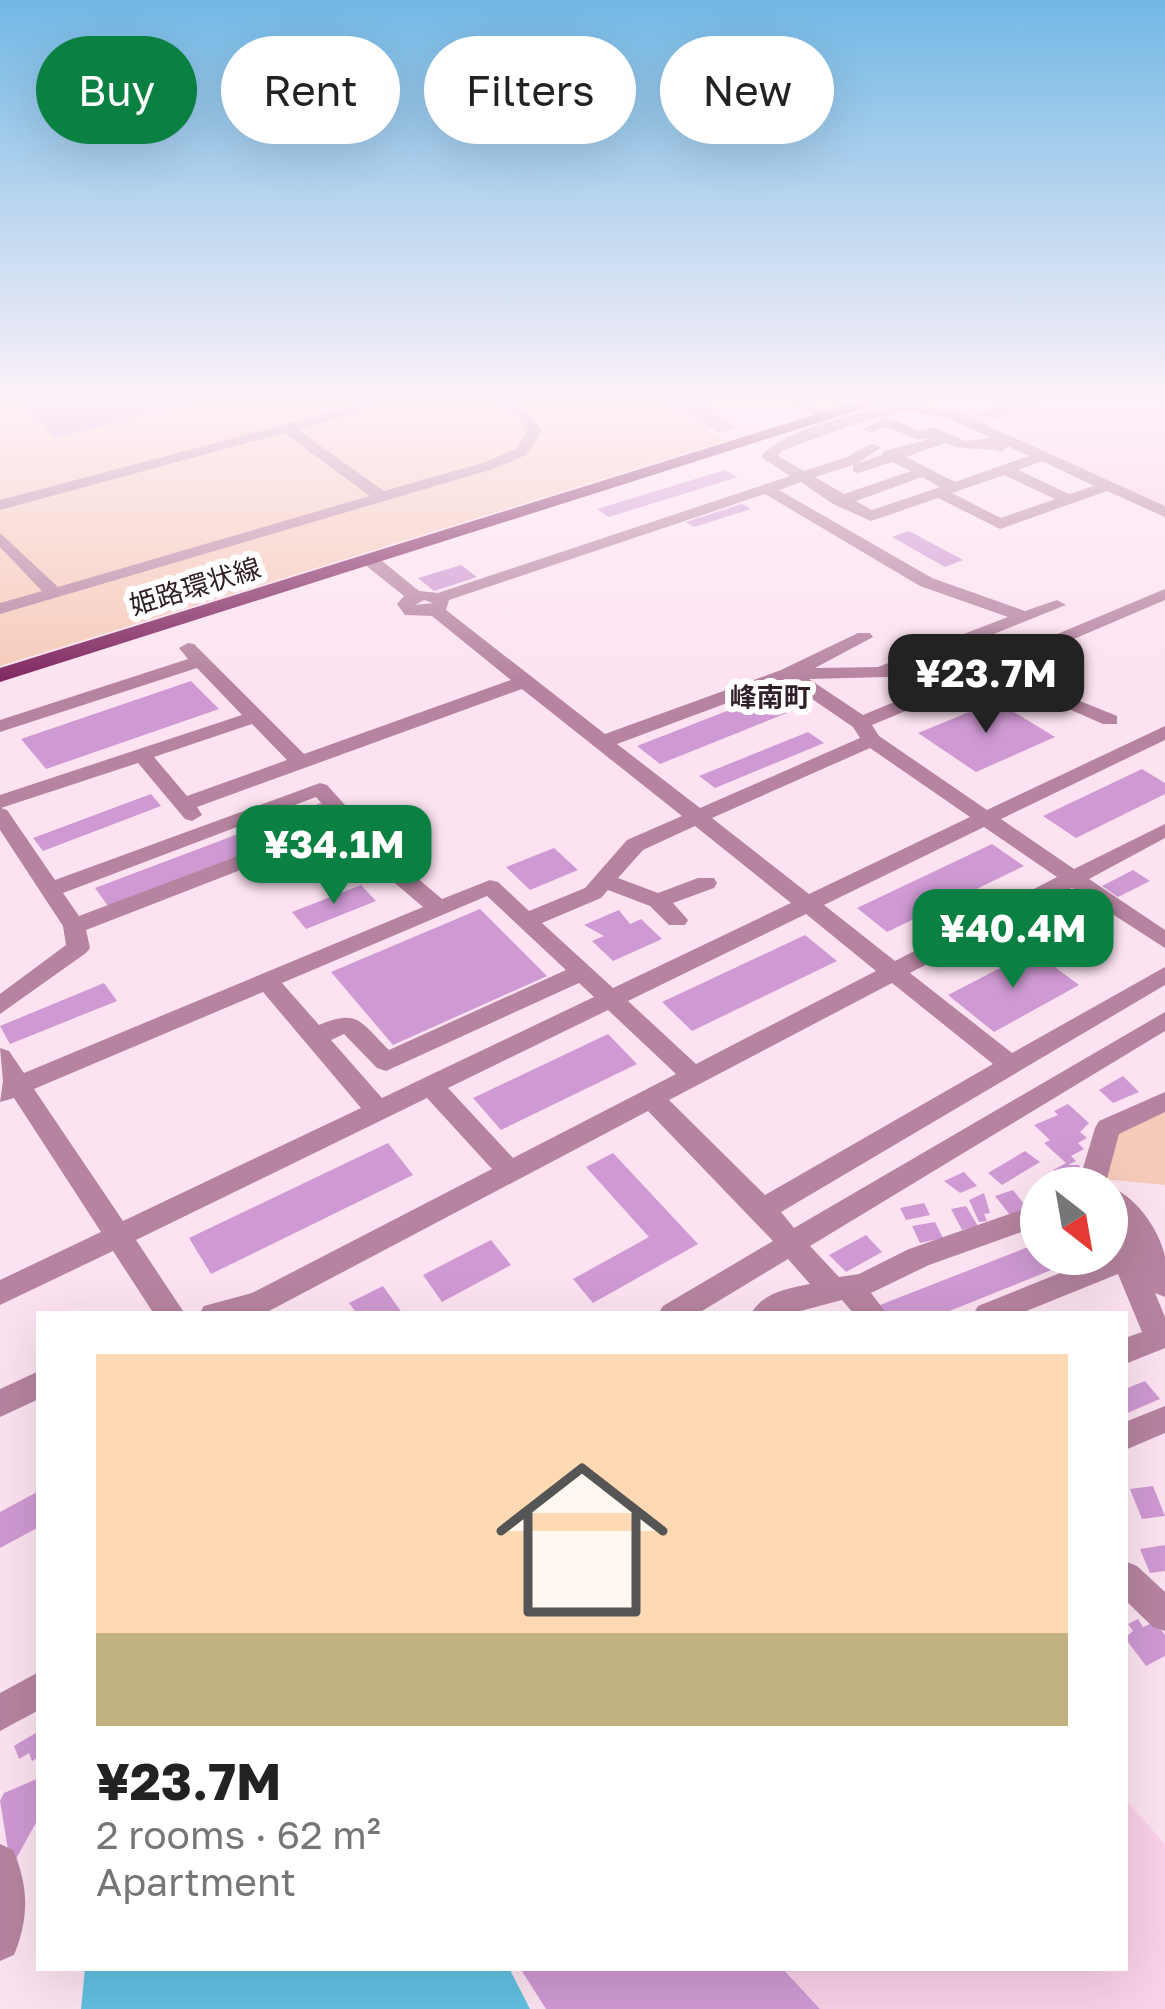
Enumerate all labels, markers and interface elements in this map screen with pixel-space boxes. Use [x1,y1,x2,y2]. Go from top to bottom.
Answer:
chip: Buy [36,36,197,144]
chip: Rent [221,36,400,144]
chip: Filters [424,36,636,144]
chip: New [660,36,834,144]
street label: 姫路環状線 [126,551,264,621]
pin: ¥23.7M [888,634,1084,736]
text: ¥23.7M [915,649,1057,696]
district label: 峰南町 [730,681,811,713]
pin: ¥34.1M [236,805,432,907]
text: ¥34.1M [263,820,405,867]
pin: ¥40.4M [915,889,1111,991]
text: ¥40.4M [939,904,1087,951]
north arrow [1020,1167,1128,1275]
map controls [1020,1167,1128,1275]
icon: home [474,1432,690,1648]
text: ¥23.7M [96,1750,281,1811]
text: 2 rooms · 62 m² [96,1811,381,1858]
text: Apartment [96,1858,296,1905]

